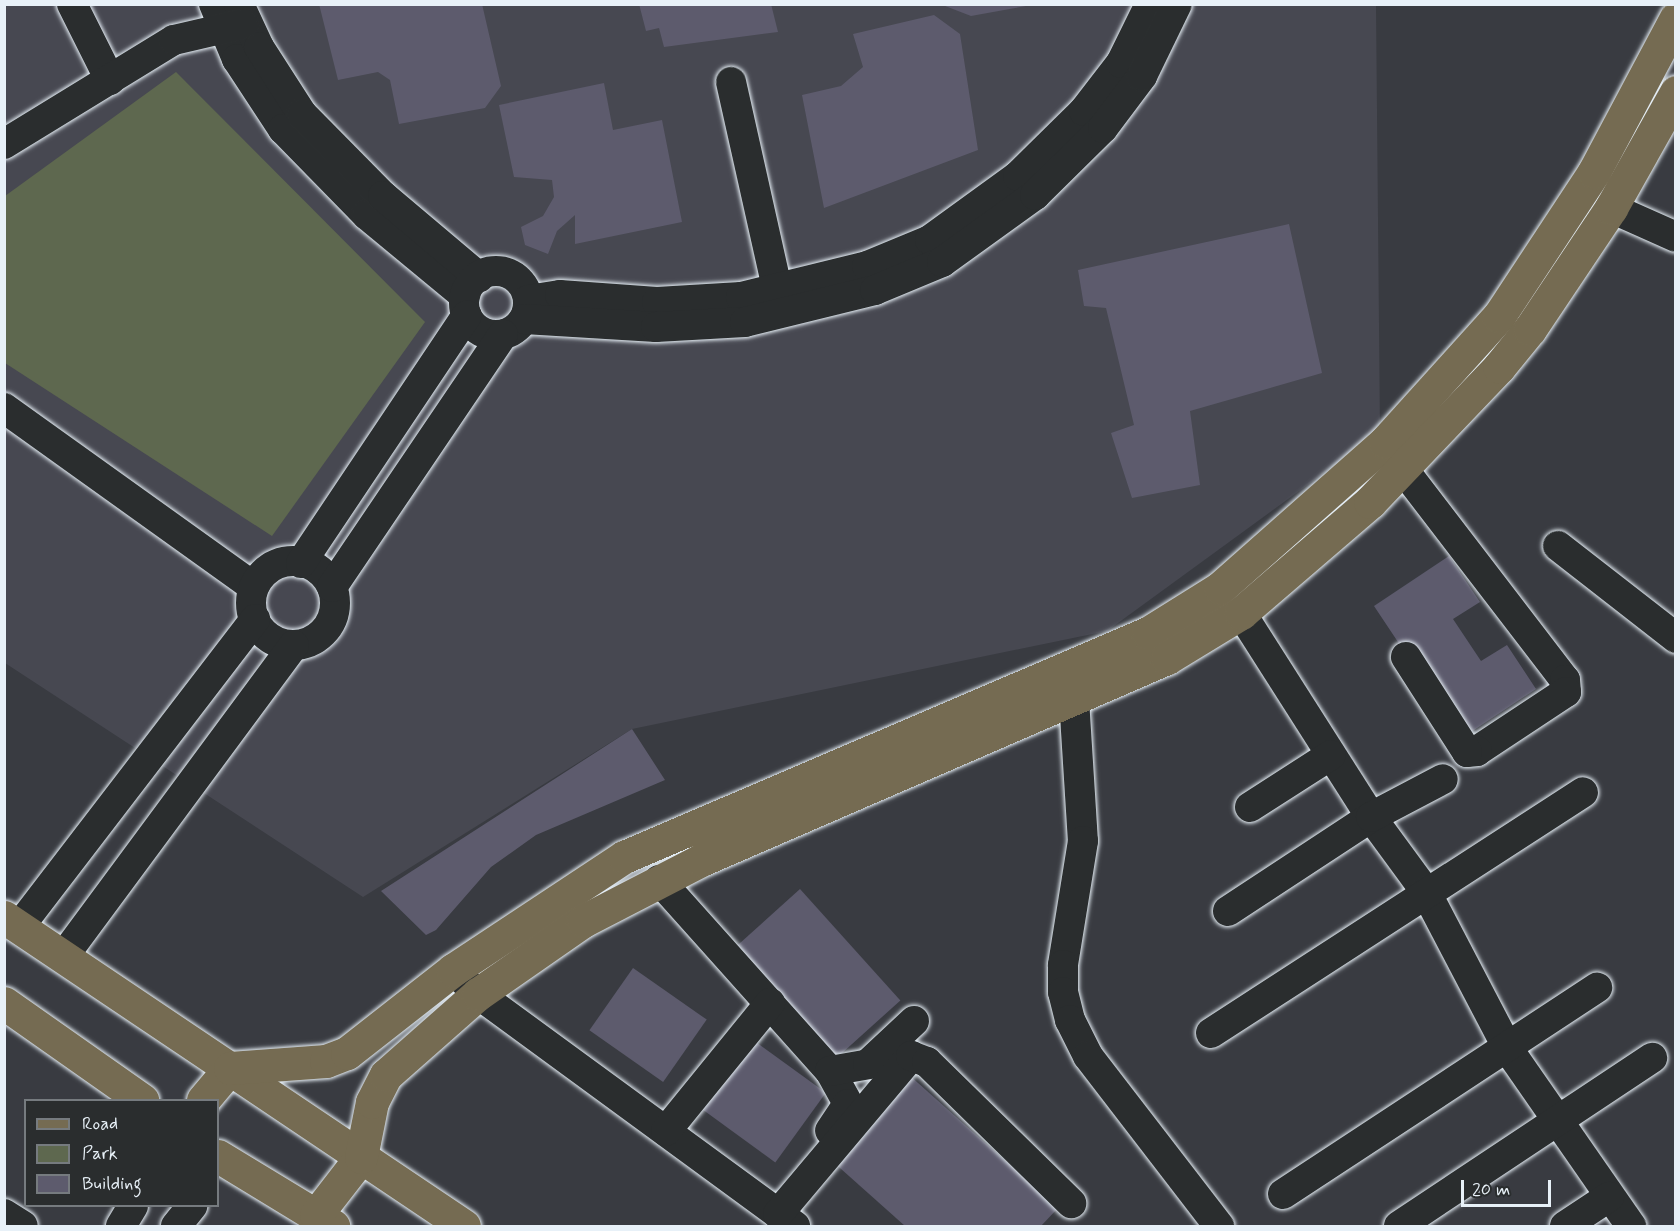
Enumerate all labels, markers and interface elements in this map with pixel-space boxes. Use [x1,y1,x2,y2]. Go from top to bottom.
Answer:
legend [24,1099,219,1207]
text: Road [82,1112,118,1136]
text: Park [82,1142,118,1166]
scale bar [1464,1168,1554,1206]
text: Building [82,1172,142,1196]
text: 20 m [1472,1178,1510,1202]

